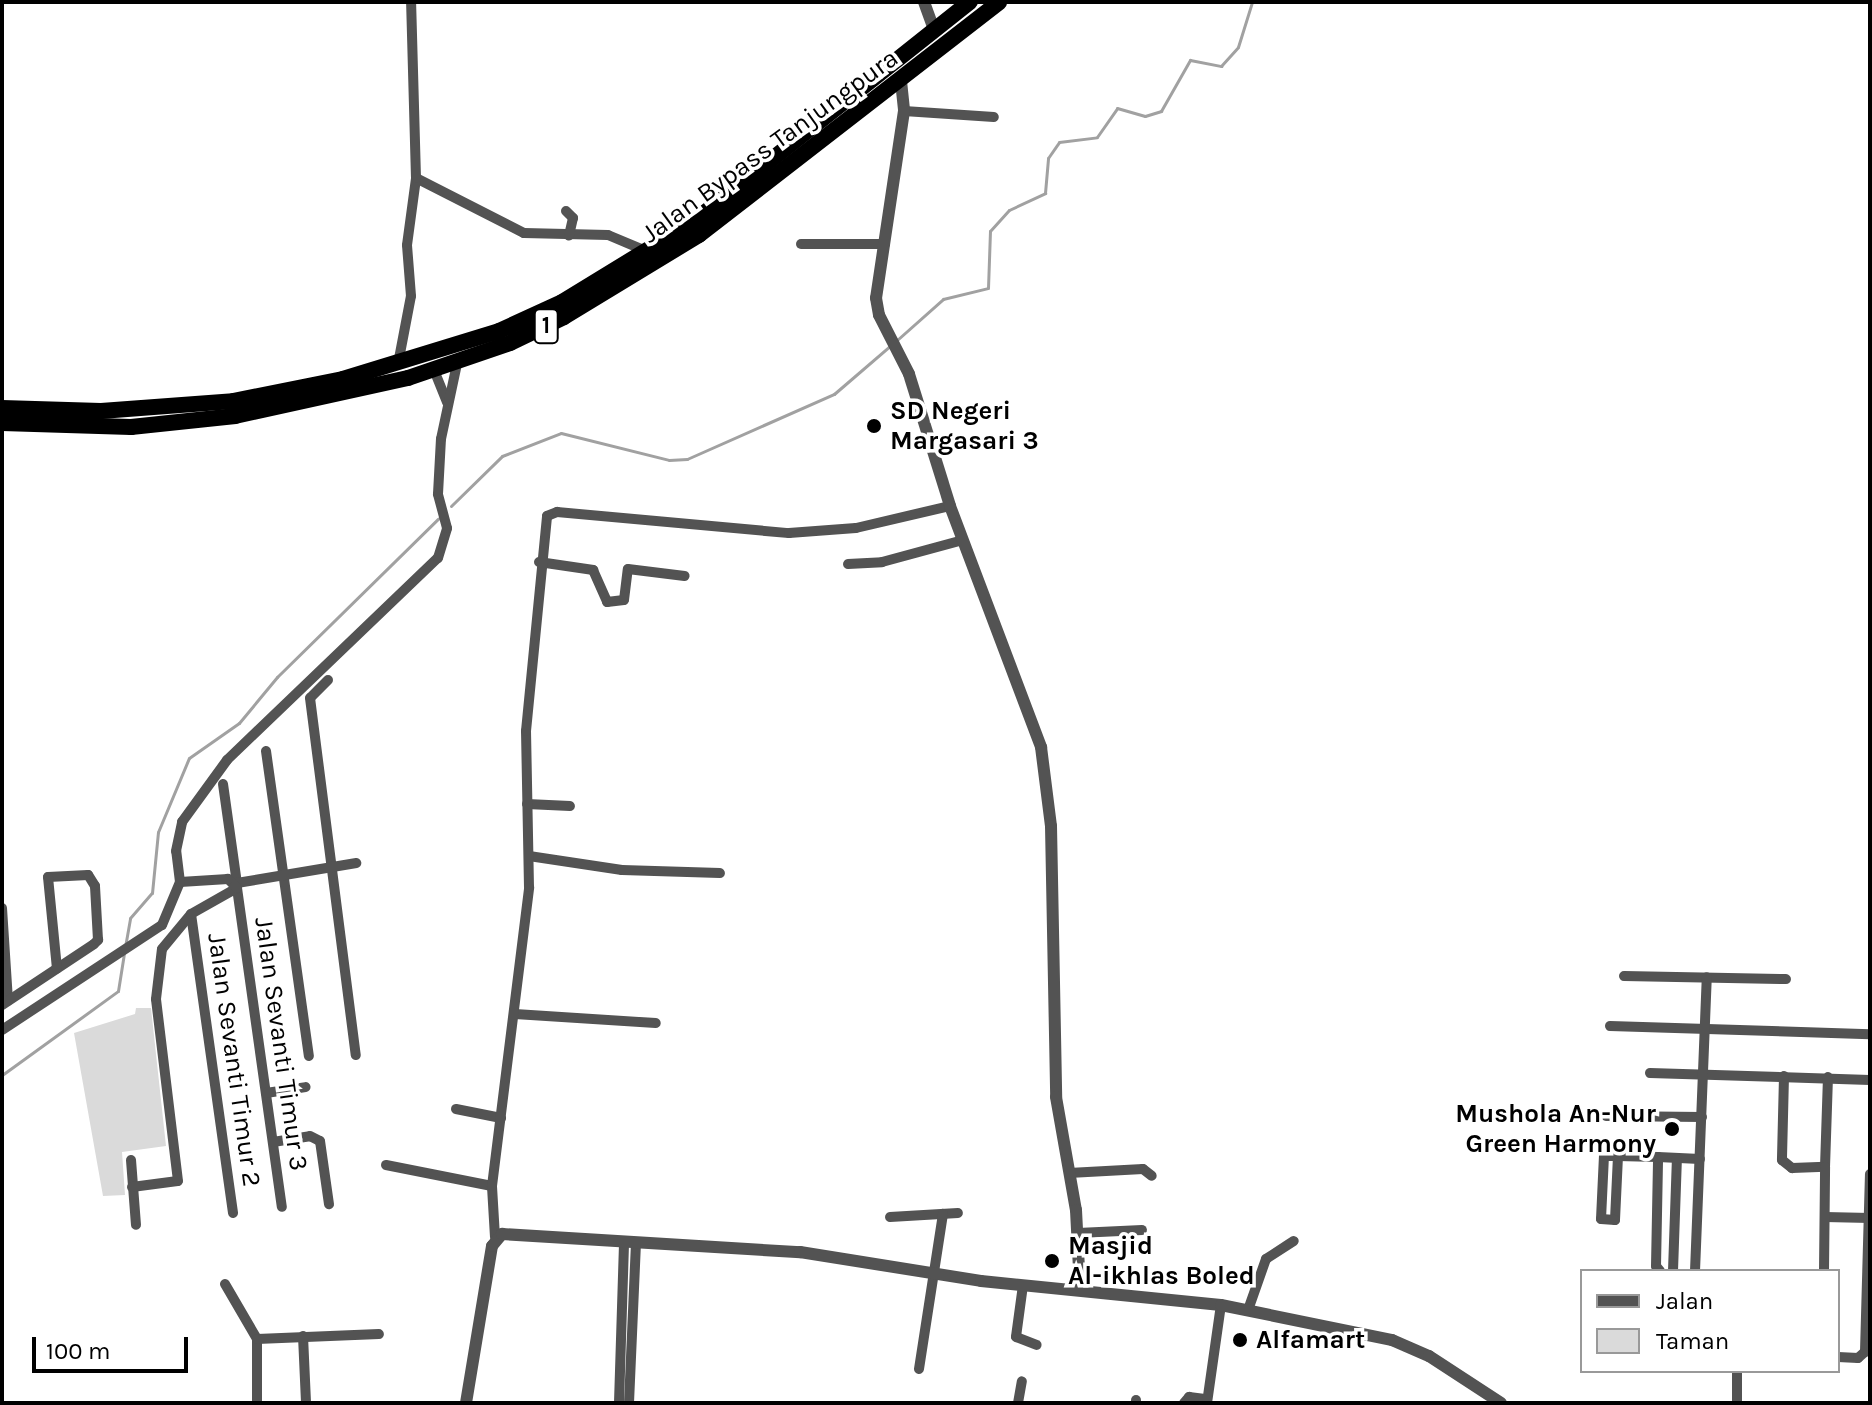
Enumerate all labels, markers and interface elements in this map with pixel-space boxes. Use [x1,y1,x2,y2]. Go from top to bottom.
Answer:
street label: Jalan Bypass Tanjungpura [636,43,904,249]
road number: 1 [532,306,560,346]
place label: SD Negeri Margasari 3 [890,395,1039,456]
marker: SD Negeri Margasari 3 [865,417,883,435]
street label: Jalan Sevanti Timur 3 [248,915,314,1173]
street label: Jalan Sevanti Timur 2 [201,931,267,1189]
place label: Mushola An-Nur Green Harmony [1455,1098,1656,1160]
marker: Mushola An-Nur Green Harmony [1663,1120,1681,1138]
place label: Masjid Al-ikhlas Boled [1068,1230,1255,1292]
marker: Masjid Al-ikhlas Boled [1043,1252,1061,1270]
legend [1580,1269,1840,1373]
text: Jalan [1656,1287,1713,1315]
scale bar [36,1321,192,1371]
place label: Alfamart [1256,1324,1365,1356]
text: Taman [1656,1327,1729,1355]
marker: Alfamart [1231,1331,1249,1349]
text: 100 m [46,1337,111,1365]

